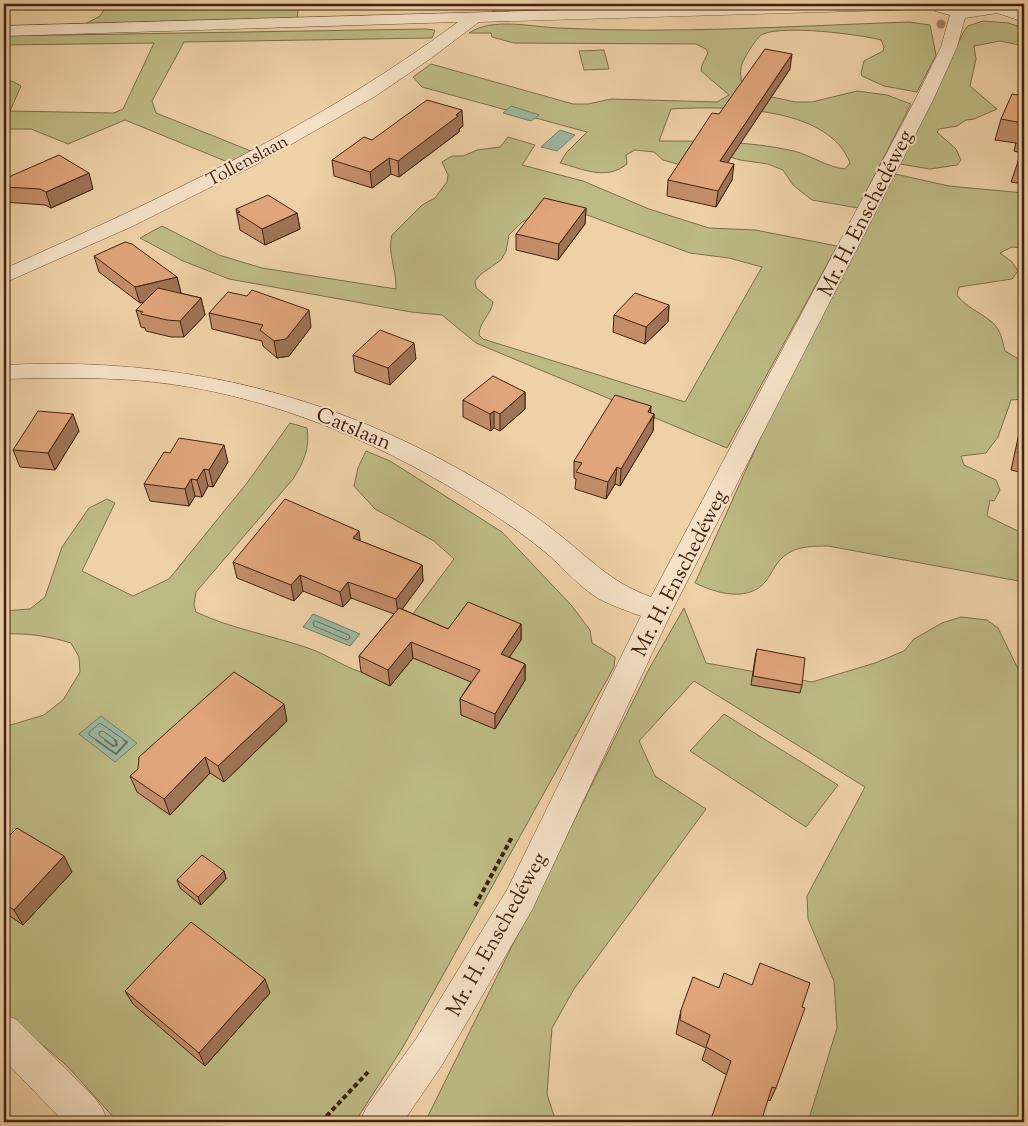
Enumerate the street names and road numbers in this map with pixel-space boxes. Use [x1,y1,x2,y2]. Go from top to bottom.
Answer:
street label: Mr. H. Enschedéweg [812,125,922,303]
street label: Tollenslaan [203,129,294,194]
street label: Catslaan [311,401,396,459]
street label: Mr. H. Enschedéweg [626,485,736,663]
street label: Mr. H. Enschedéweg [440,847,555,1023]

